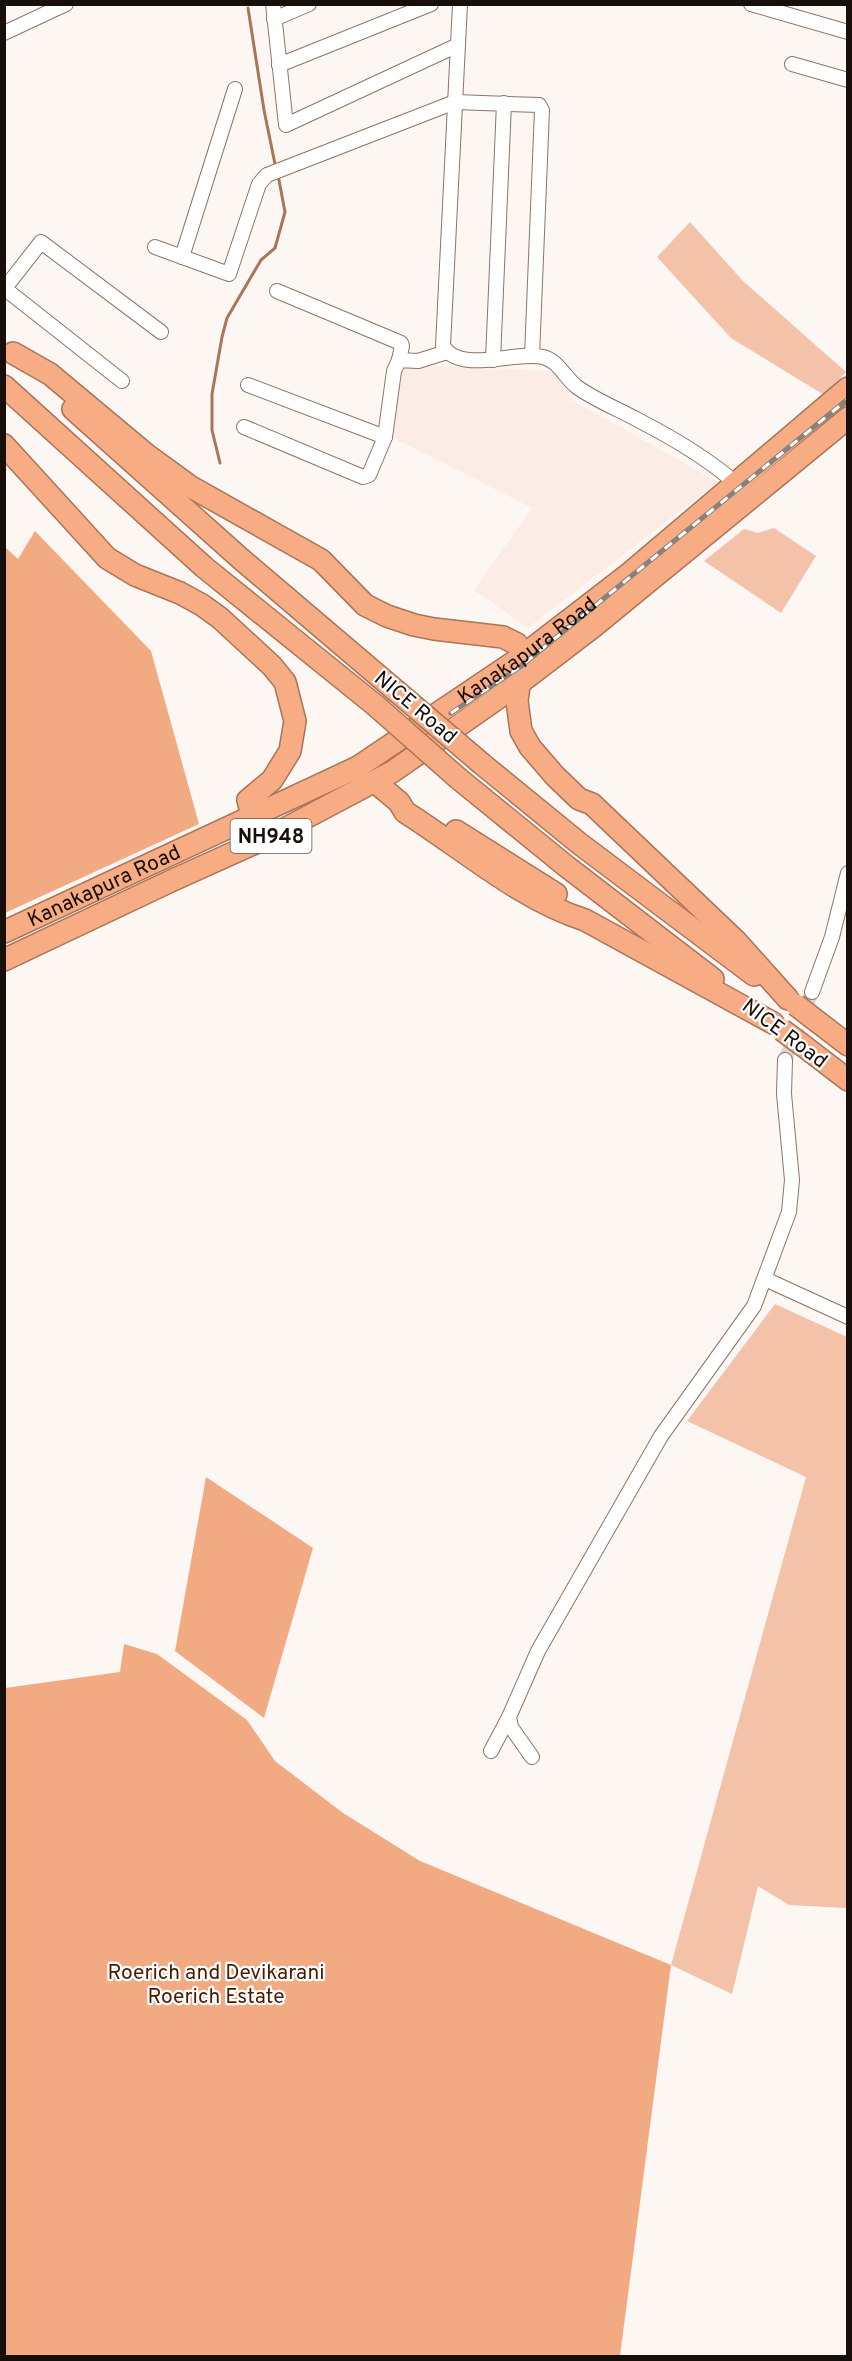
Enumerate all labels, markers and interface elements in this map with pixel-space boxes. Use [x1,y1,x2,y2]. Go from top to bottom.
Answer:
street label: Kanakapura Road [453,591,603,711]
street label: NICE Road [368,666,462,751]
road number: NH948 [230,819,312,853]
street label: Kanakapura Road [23,840,185,934]
street label: NICE Road [736,993,832,1075]
park label: Roerich and Devikarani Roerich Estate [107,1960,325,2011]

